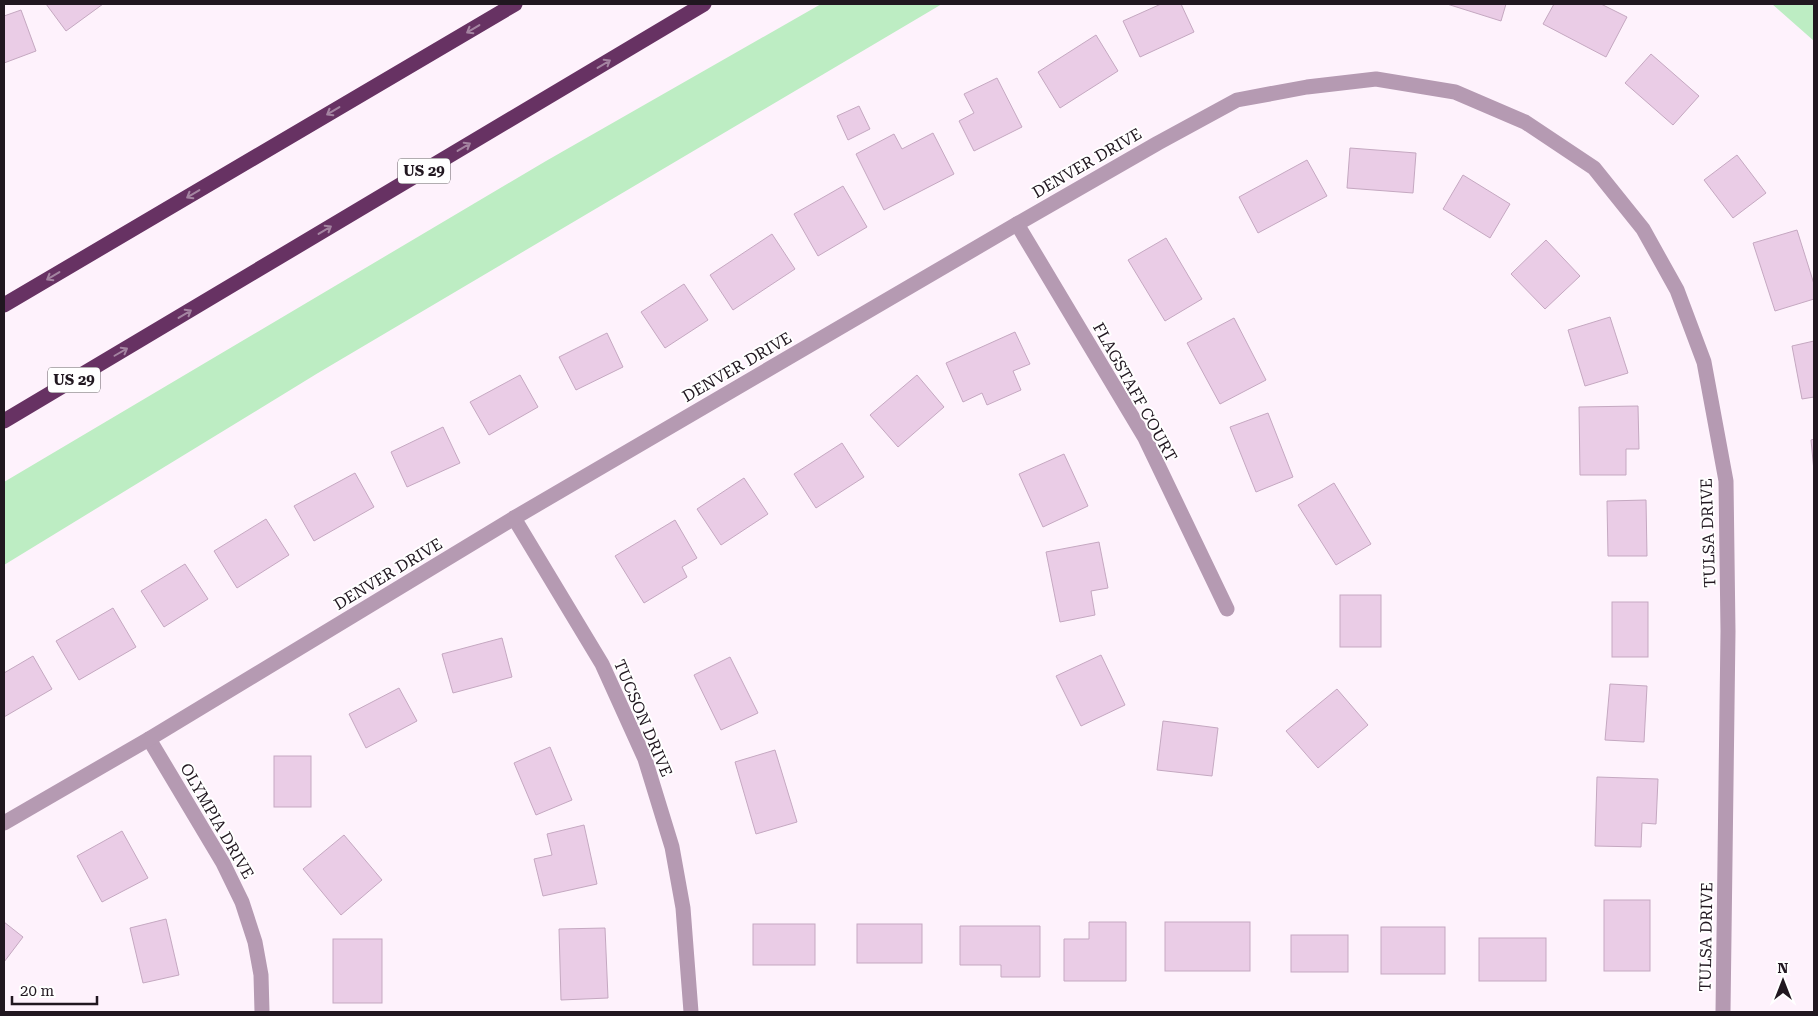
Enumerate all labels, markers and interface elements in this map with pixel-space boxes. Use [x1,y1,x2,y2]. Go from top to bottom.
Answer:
one-way arrow [467,24,481,34]
one-way arrow [596,58,610,68]
one-way arrow [326,106,341,116]
street label: DENVER DRIVE [1029,124,1145,202]
one-way arrow [457,141,471,151]
road number: US 29 [398,158,450,184]
one-way arrow [187,189,201,199]
one-way arrow [317,225,331,235]
one-way arrow [46,271,61,281]
one-way arrow [178,308,192,318]
street label: FLAGSTAFF COURT [1089,319,1181,465]
street label: DENVER DRIVE [679,328,795,406]
one-way arrow [114,346,128,356]
road number: US 29 [48,368,100,392]
street label: TULSA DRIVE [1697,478,1719,588]
street label: DENVER DRIVE [330,534,446,614]
street label: TUCSON DRIVE [610,657,676,779]
street label: OLYMPIA DRIVE [176,760,258,882]
street label: TULSA DRIVE [1696,882,1716,992]
north arrow [1758,956,1808,1006]
text: N [1778,960,1789,976]
scale bar [12,974,98,1006]
text: 20 m [20,982,55,1000]

